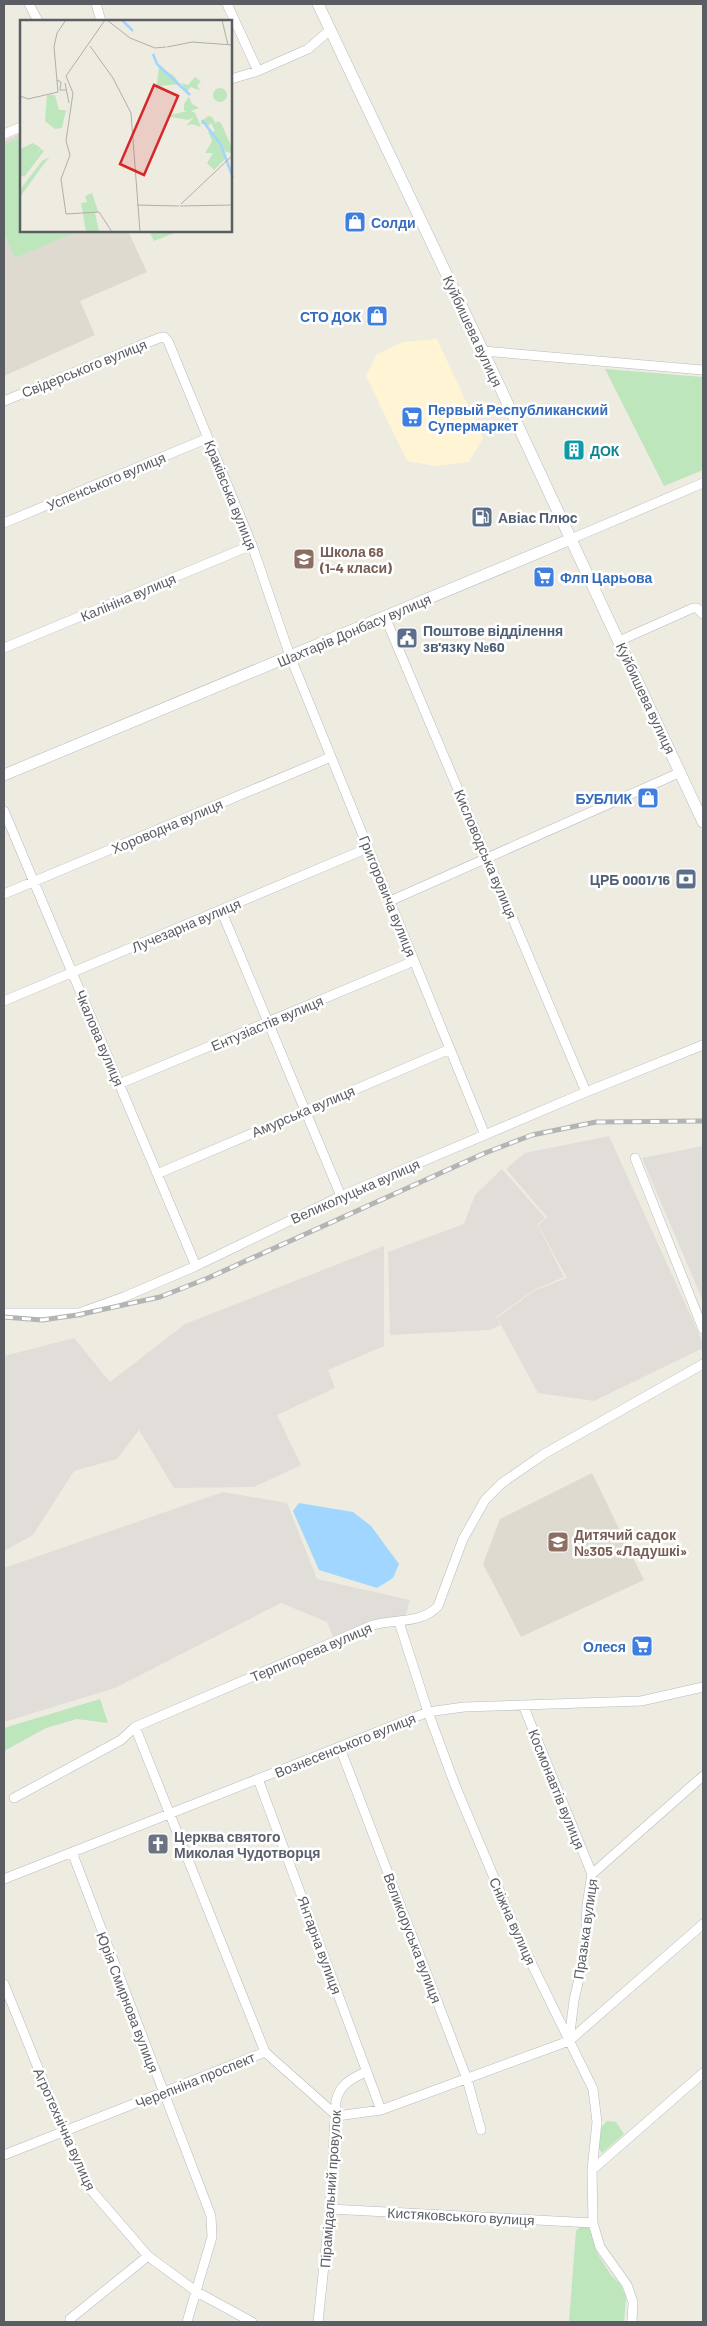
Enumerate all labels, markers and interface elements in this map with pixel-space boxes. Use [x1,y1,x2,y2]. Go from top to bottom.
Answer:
inset map [20,20,232,232]
shop icon: Солди [343,210,367,234]
place label: Солди [371,214,416,231]
street label: Куйбишева вулиця [440,273,506,389]
shop icon: СТО ДОК [365,304,389,328]
place label: СТО ДОК [300,308,361,325]
street label: Свідерського вулиця [19,335,149,401]
place label: Первый Республиканский Супермаркет [428,401,608,434]
supermarket icon: Первый Республиканский Супермаркет [400,405,424,429]
street label: Краківська вулиця [201,438,261,552]
building icon: ДОК [562,438,586,462]
place label: ДОК [590,442,620,459]
street label: Успенського вулиця [44,448,168,514]
fuel station icon: Авіас Плюс [470,505,494,529]
place label: Авіас Плюс [498,509,578,526]
place label: Школа 68 (1-4 класи) [319,543,392,576]
school or university icon: Школа 68 (1-4 класи) [292,547,316,571]
supermarket icon: Флп Царьова [532,565,556,589]
street label: Калініна вулиця [78,569,178,625]
place label: Флп Царьова [560,569,652,586]
street label: Шахтарів Донбасу вулиця [275,590,433,670]
place label: Поштове відділення зв'язку №60 [423,622,563,655]
public building icon: Поштове відділення зв'язку №60 [395,626,419,650]
street label: Куйбишева вулиця [613,640,679,756]
shop icon: БУБЛИК [636,786,660,810]
street label: Кисловодська вулиця [451,787,521,921]
place label: БУБЛИК [575,790,632,807]
street label: Хороводна вулиця [109,795,225,857]
street label: Григоровича вулиця [356,833,420,959]
bank icon: ЦРБ 0001/16 [674,867,698,891]
place label: ЦРБ 0001/16 [590,871,670,888]
street label: Лучезарна вулиця [129,894,243,956]
street label: Чкалова вулиця [72,987,128,1089]
street label: Ентузіастів вулиця [208,992,326,1054]
street label: Амурська вулиця [249,1082,357,1140]
street label: Великолуцька вулиця [288,1155,422,1227]
place label: Дитячий садок №305 «Ладушкі» [574,1526,687,1559]
school or university icon: Дитячий садок №305 «Ладушкі» [546,1530,570,1554]
street label: Терпигорева вулиця [248,1619,374,1685]
supermarket icon: Олеся [630,1634,654,1658]
place label: Олеся [583,1638,626,1655]
street label: Вознесенського вулиця [272,1709,418,1781]
street label: Космонавтів вулиця [525,1726,589,1852]
place label: Церква святого Миколая Чудотворця [174,1828,320,1861]
church icon: Церква святого Миколая Чудотворця [146,1832,170,1856]
street label: Великоруська вулиця [380,1871,446,2005]
street label: Сніжна вулиця [486,1875,540,1967]
street label: Празька вулиця [570,1877,600,1981]
street label: Янтарна вулиця [294,1894,346,1996]
street label: Юрія Смирнова вулиця [93,1929,163,2075]
street label: Черепніна проспект [133,2048,258,2112]
street label: Агротехнічна вулиця [30,2065,100,2193]
street label: Пірамідальний провулок [316,2109,344,2269]
street label: Кистяковського вулиця [387,2204,535,2228]

